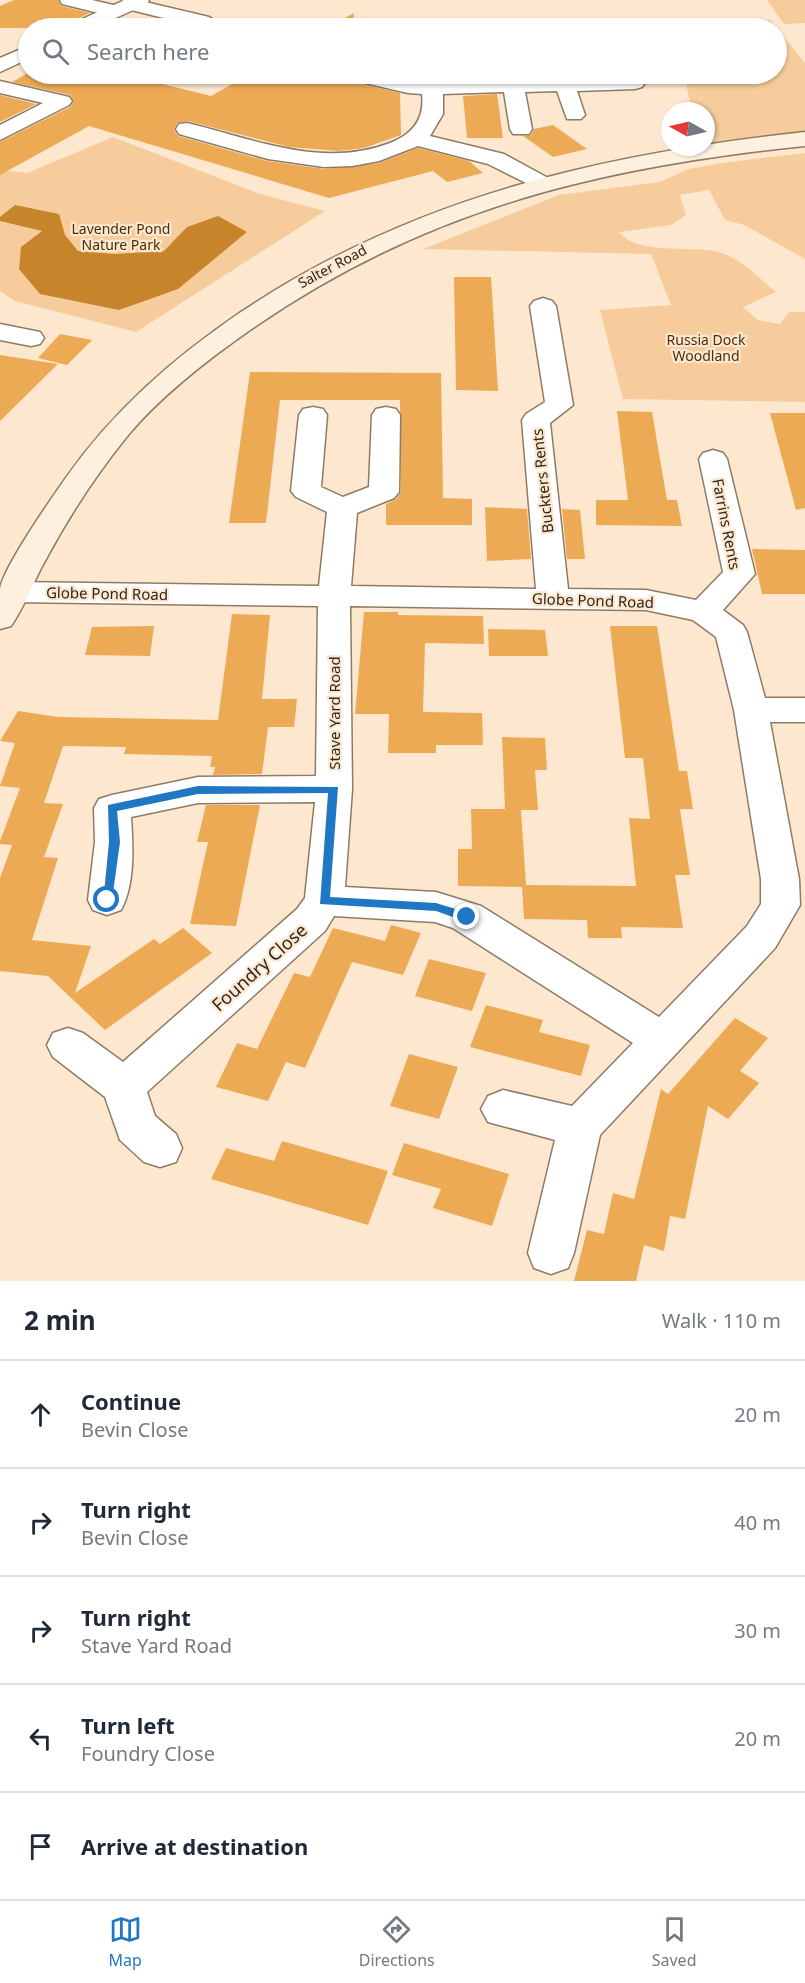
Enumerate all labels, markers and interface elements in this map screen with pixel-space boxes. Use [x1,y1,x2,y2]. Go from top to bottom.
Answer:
search box [18,18,787,84]
icon: search [39,35,72,68]
text: Search here [87,36,209,66]
north arrow [661,102,715,156]
park label: Lavender Pond Nature Park [72,219,170,254]
street label: Salter Road [294,240,370,292]
park label: Russia Dock Woodland [667,330,746,365]
street label: Buckters Rents [527,428,557,534]
street label: Farrins Rents [708,477,746,571]
street label: Globe Pond Road [46,582,168,604]
street label: Globe Pond Road [532,588,654,612]
street label: Stave Yard Road [324,656,344,770]
route start [93,886,119,912]
route end [453,903,479,929]
street label: Foundry Close [206,918,312,1016]
text: 2 min [24,1302,96,1338]
text: Walk · 110 m [662,1307,781,1334]
text: Continue [81,1386,181,1416]
icon: ahead [24,1398,57,1431]
text: 20 m [734,1401,781,1428]
text: Bevin Close [81,1416,189,1443]
text: Turn right [81,1494,191,1524]
icon: right [24,1506,57,1539]
text: 40 m [734,1509,781,1536]
text: Bevin Close [81,1524,189,1551]
text: Turn right [81,1602,191,1632]
icon: right [24,1614,57,1647]
text: 30 m [734,1617,781,1644]
text: Stave Yard Road [81,1632,232,1659]
text: Turn left [81,1710,175,1740]
icon: left [24,1722,57,1755]
text: 20 m [734,1725,781,1752]
text: Foundry Close [81,1740,215,1767]
icon: arrive [24,1830,57,1863]
text: Arrive at destination [81,1831,308,1861]
tab: Map [108,1913,142,1971]
tab: Directions [359,1913,435,1971]
tab: Saved [652,1913,696,1971]

